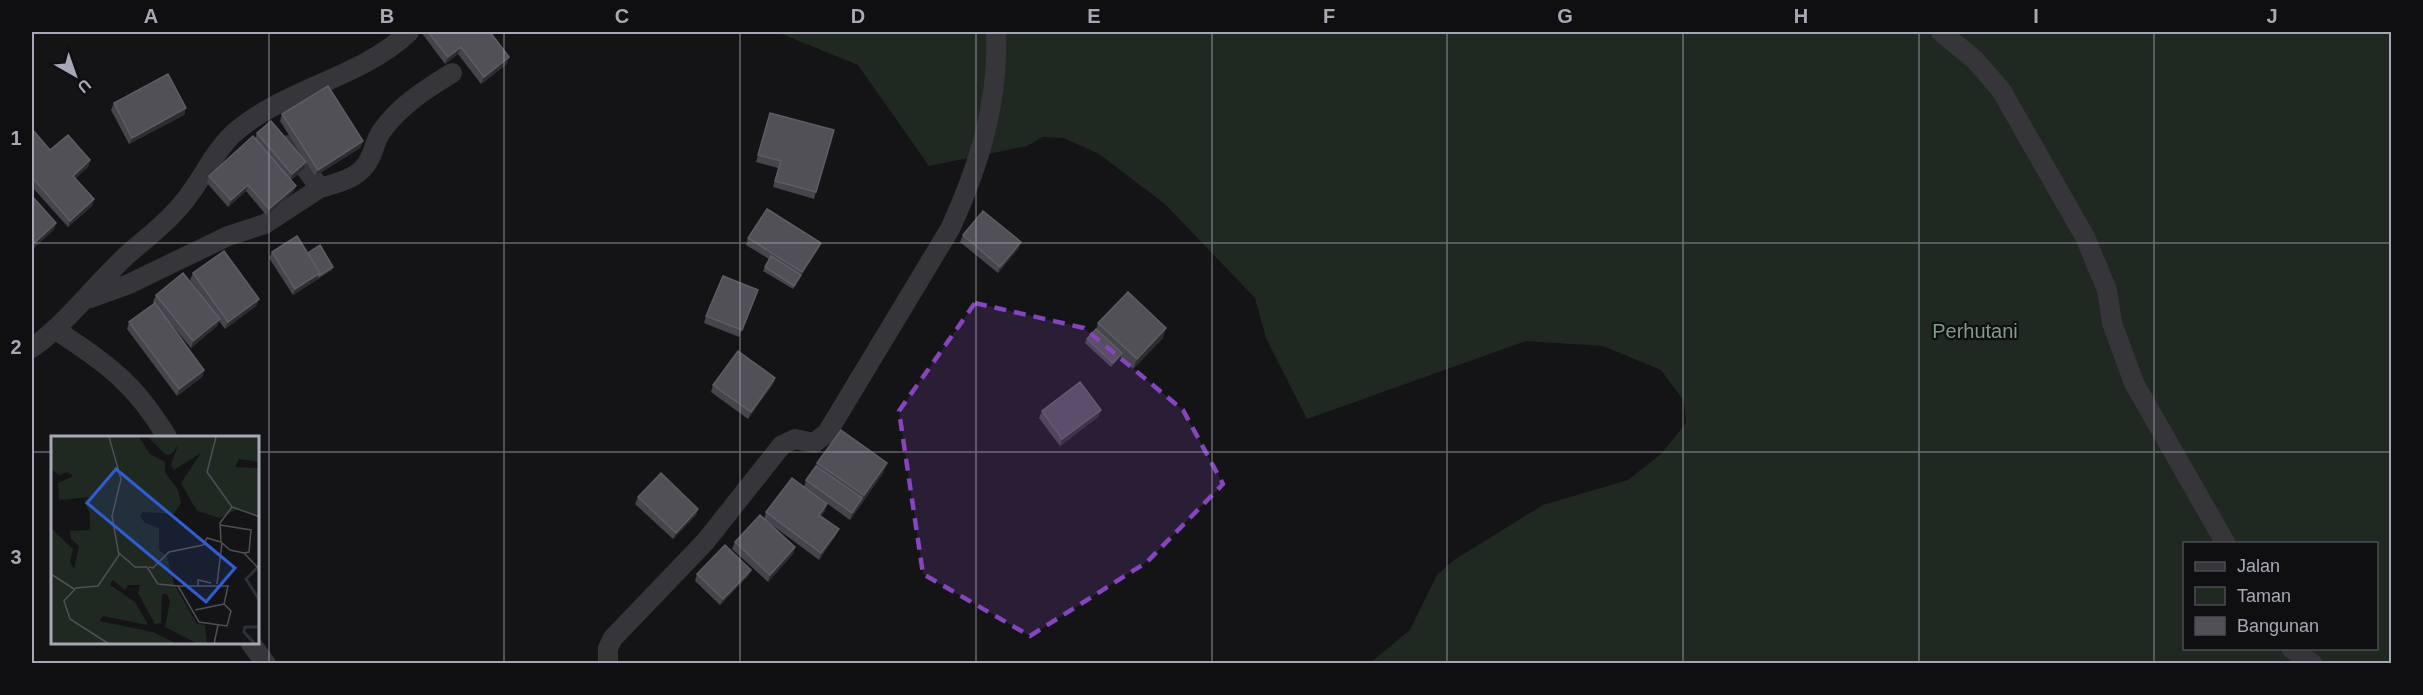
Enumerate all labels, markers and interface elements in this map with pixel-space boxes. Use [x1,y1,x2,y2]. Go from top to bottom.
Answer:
text: A [144,5,158,27]
text: B [380,5,394,27]
text: C [615,5,629,27]
text: D [851,5,865,27]
text: E [1087,5,1101,27]
text: F [1323,5,1335,27]
text: G [1557,5,1573,27]
text: H [1794,5,1808,27]
text: I [2033,5,2039,27]
text: J [2266,5,2278,27]
north arrow [45,45,105,105]
text: U [74,76,94,96]
text: 1 [10,127,22,149]
park label: Perhutani [1932,320,2018,342]
text: 2 [10,336,22,358]
inset map [51,436,260,644]
legend [2183,542,2378,650]
text: 3 [10,546,22,568]
text: Jalan [2237,556,2280,576]
text: Taman [2237,586,2291,606]
text: Bangunan [2237,616,2319,636]

